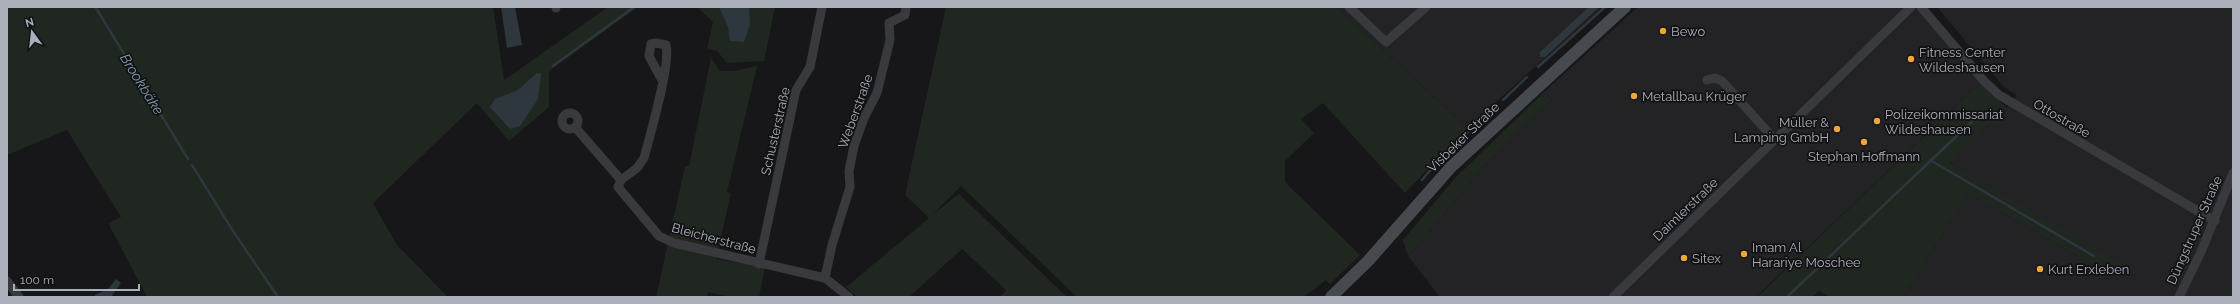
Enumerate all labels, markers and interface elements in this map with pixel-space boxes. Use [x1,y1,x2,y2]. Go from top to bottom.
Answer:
north arrow [12,12,52,52]
text: N [24,15,35,30]
place label: Bewo [1671,24,1705,39]
marker: Bewo [1658,26,1668,36]
place label: Fitness Center Wildeshausen [1919,45,2006,75]
water label: Brookbäke [117,51,167,118]
marker: Fitness Center Wildeshausen [1906,54,1916,64]
street label: Weberstraße [835,72,876,150]
street label: Schusterstraße [758,85,793,177]
place label: Metallbau Krüger [1642,89,1747,104]
marker: Metallbau Krüger [1629,91,1639,101]
street label: Ottostraße [2031,96,2093,141]
street label: Visbeker Straße [1424,99,1503,175]
place label: Polizeikommissariat Wildeshausen [1885,107,2004,137]
place label: Müller & Lamping GmbH [1734,115,1829,145]
marker: Polizeikommissariat Wildeshausen [1872,116,1882,126]
marker: Müller & Lamping GmbH [1832,124,1842,134]
marker: Stephan Hoffmann [1859,137,1869,147]
place label: Stephan Hoffmann [1808,149,1920,164]
street label: Düngstruper Straße [2164,173,2225,287]
street label: Daimlerstraße [1650,175,1721,244]
street label: Bleicherstraße [670,220,758,257]
place label: Imam Al Harariye Moschee [1752,240,1861,270]
marker: Imam Al Harariye Moschee [1739,249,1749,259]
place label: Sitex [1692,251,1721,266]
marker: Sitex [1679,253,1689,263]
place label: Kurt Erxleben [2048,262,2129,277]
marker: Kurt Erxleben [2035,264,2045,274]
scale bar [14,266,139,292]
text: 100 m [20,273,54,287]

